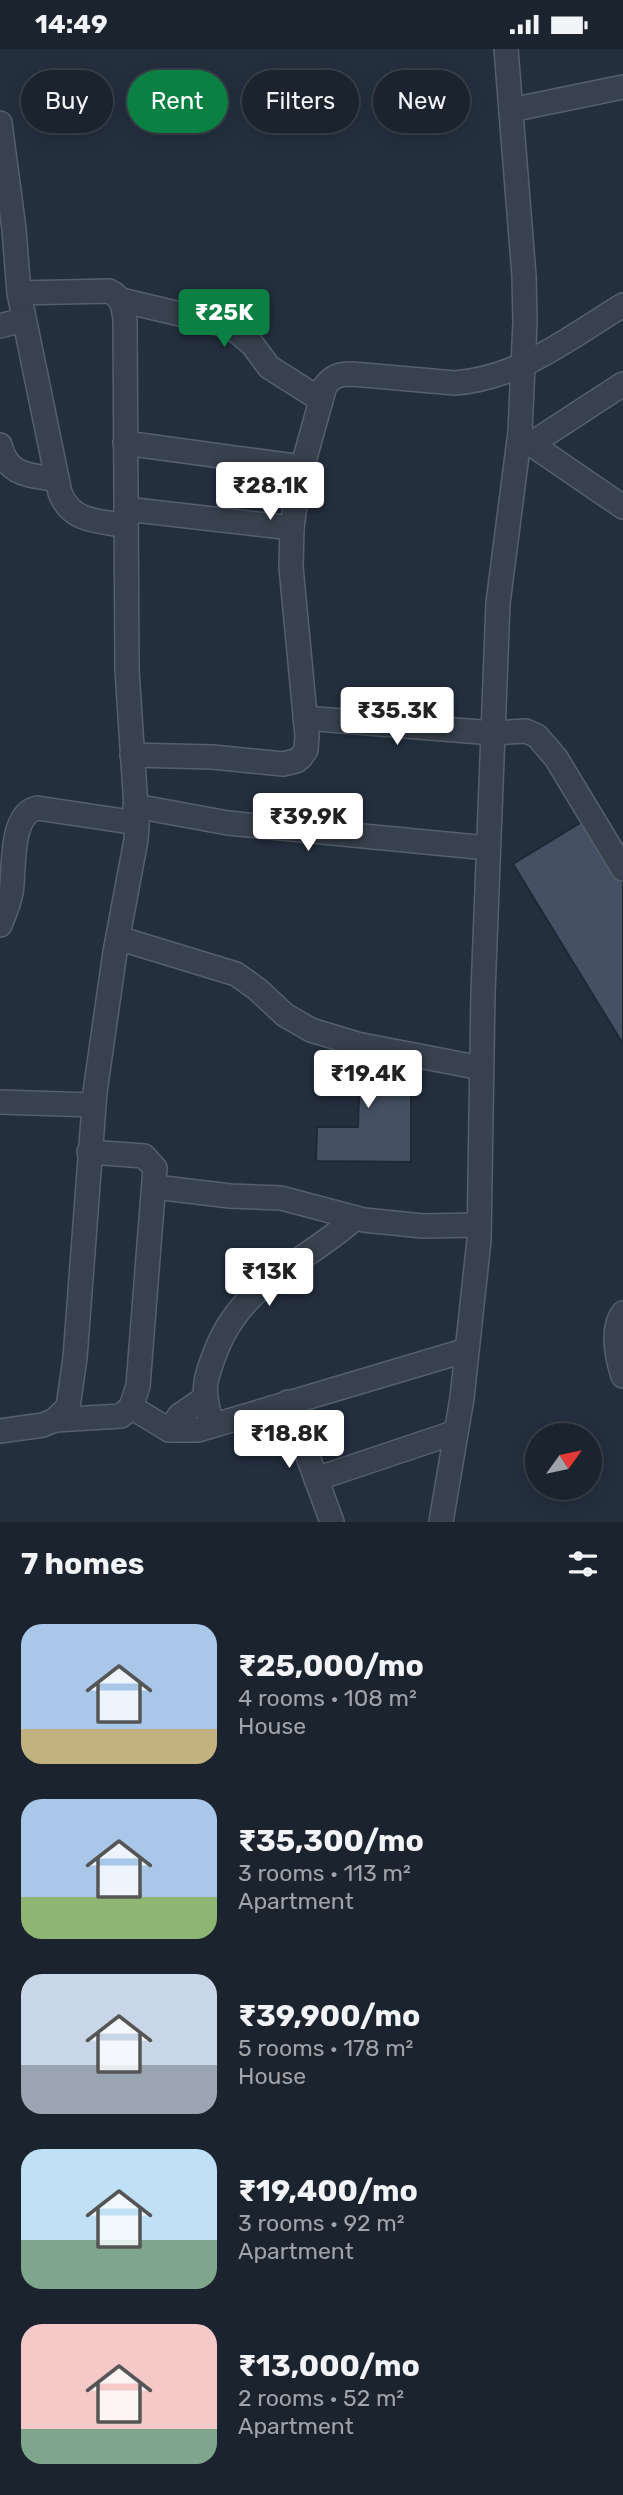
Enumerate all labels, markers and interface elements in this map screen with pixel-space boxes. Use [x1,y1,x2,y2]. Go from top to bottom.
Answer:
text: 14:49 [35,9,108,40]
chip: Buy [21,70,113,133]
chip: Rent [127,70,228,133]
chip: Filters [242,70,359,133]
chip: New [373,70,470,133]
pin: ₹25K [183,289,265,349]
text: ₹25K [195,298,253,326]
pin: ₹28.1K [213,463,327,522]
text: ₹28.1K [232,471,308,499]
pin: ₹35.3K [340,687,454,747]
text: ₹35.3K [357,696,437,724]
pin: ₹39.9K [251,793,365,853]
text: ₹39.9K [269,802,347,830]
pin: ₹19.4K [311,1051,425,1110]
text: ₹19.4K [330,1059,406,1087]
pin: ₹13K [228,1249,310,1308]
text: ₹13K [241,1257,297,1285]
pin: ₹18.8K [232,1411,346,1470]
text: ₹18.8K [250,1419,328,1447]
north arrow [525,1423,602,1500]
map controls [525,1423,602,1500]
icon: filters [564,1545,602,1583]
text: 7 homes [21,1546,144,1582]
text: ₹25,000/mo [238,1648,424,1684]
icon: home [77,1652,161,1736]
text: 4 rooms · 108 m² [238,1684,417,1712]
text: House [238,1712,306,1740]
text: ₹35,300/mo [238,1823,424,1859]
icon: home [77,1827,161,1911]
text: 3 rooms · 113 m² [238,1859,411,1887]
text: Apartment [238,1887,354,1915]
text: ₹39,900/mo [238,1998,420,2034]
icon: home [77,2002,161,2086]
text: 5 rooms · 178 m² [238,2034,413,2062]
text: House [238,2062,306,2090]
text: ₹19,400/mo [238,2173,418,2209]
icon: home [77,2177,161,2261]
text: 3 rooms · 92 m² [238,2209,404,2237]
text: Apartment [238,2237,354,2265]
text: ₹13,000/mo [238,2348,420,2384]
icon: home [77,2352,161,2436]
text: 2 rooms · 52 m² [238,2384,404,2412]
text: Apartment [238,2412,354,2440]

